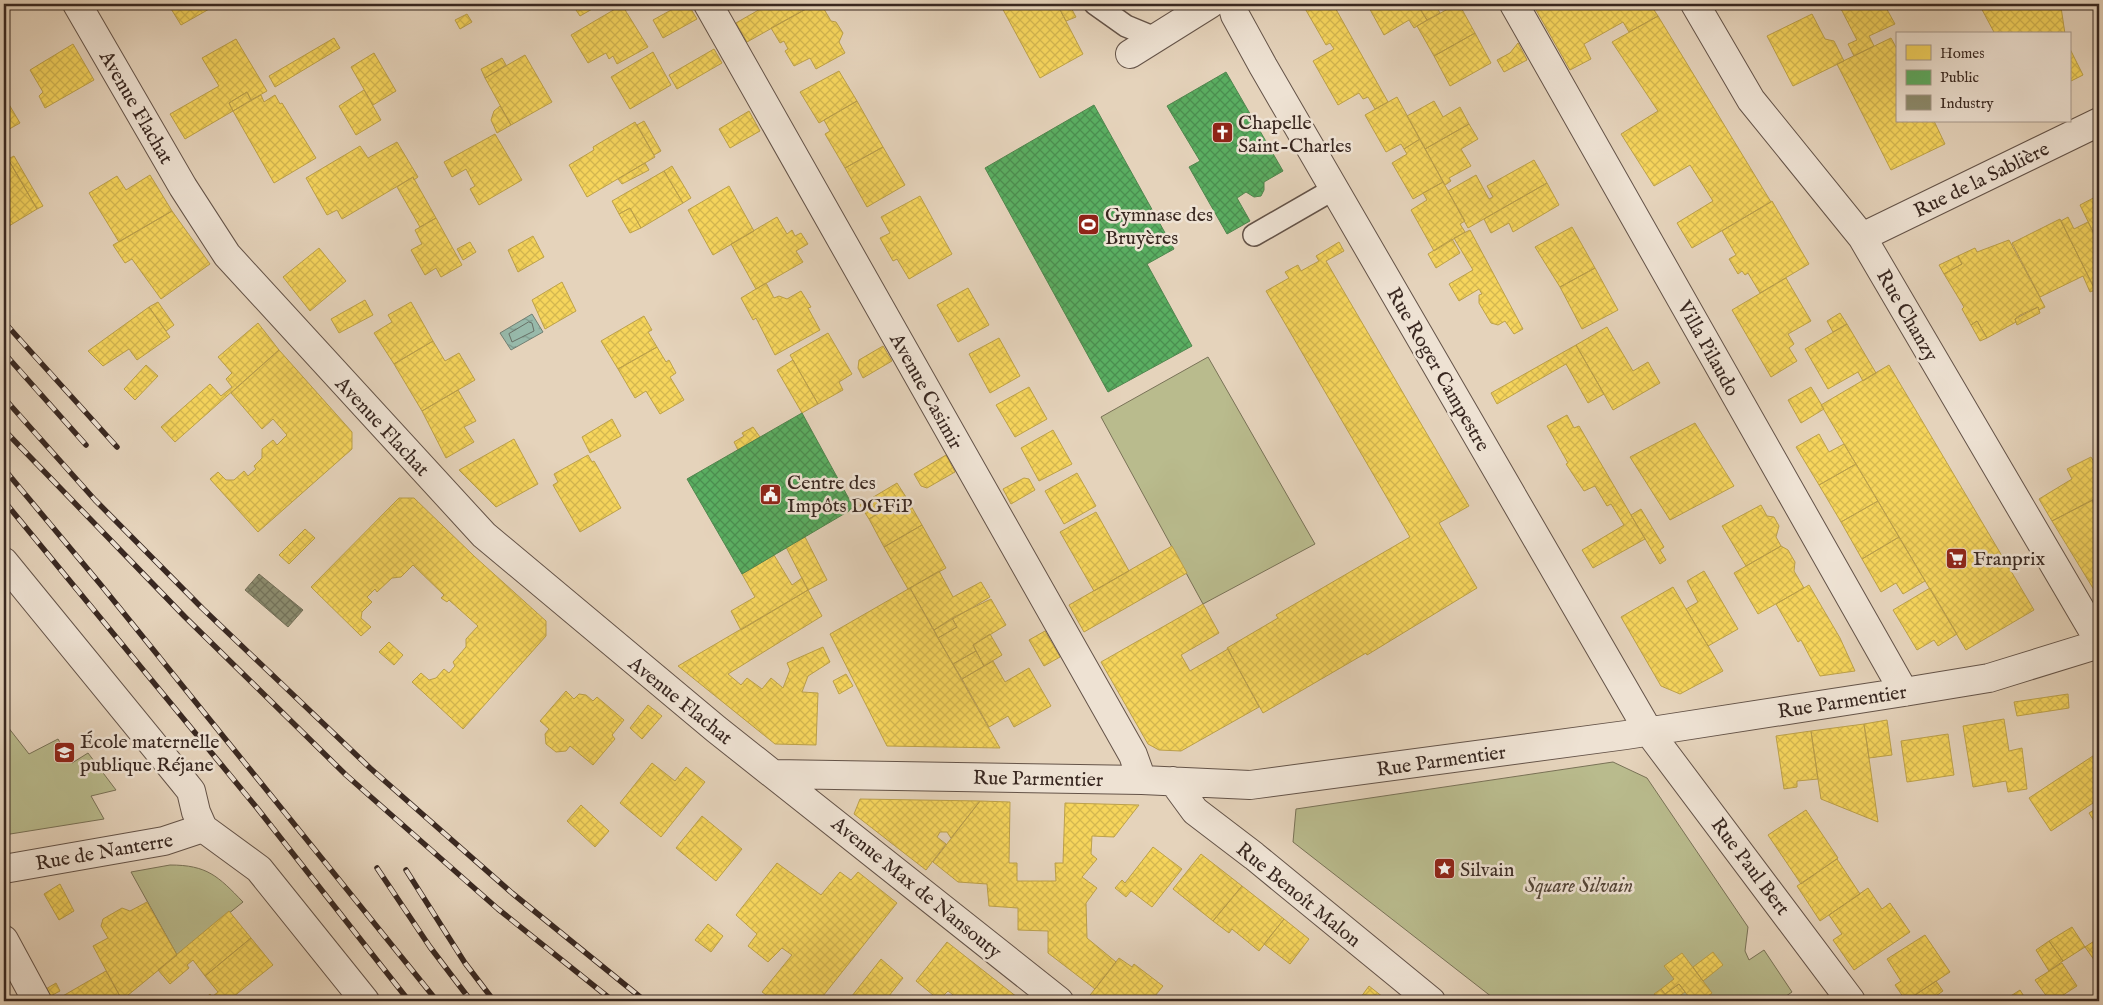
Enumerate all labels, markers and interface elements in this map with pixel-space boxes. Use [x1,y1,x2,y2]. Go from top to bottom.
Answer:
legend [1896,32,2070,122]
text: Homes [1940,44,1984,63]
street label: Avenue Flachat [93,46,178,169]
text: Public [1940,68,1979,87]
text: Industry [1940,94,1994,113]
place label: Chapelle Saint-Charles [1238,111,1352,159]
church icon: Chapelle Saint-Charles [1210,121,1234,145]
street label: Rue de la Sablière [1910,137,2054,224]
place label: Gymnase des Bruyères [1105,203,1213,251]
sports icon: Gymnase des Bruyères [1077,213,1101,237]
street label: Rue Chanzy [1870,265,1943,366]
street label: Rue Roger Campestre [1381,283,1495,456]
street label: Villa Pilaudo [1671,296,1744,401]
street label: Avenue Casimir [883,328,968,455]
street label: Avenue Flachat [329,371,434,482]
place label: Centre des Impôts DGFiP [787,471,913,519]
public building icon: Centre des Impôts DGFiP [759,482,783,506]
supermarket icon: Franprix [1945,546,1969,570]
place label: Franprix [1973,547,2046,572]
street label: Avenue Flachat [622,651,737,751]
street label: Rue Parmentier [1776,680,1909,725]
place label: École maternelle publique Réjane [80,730,219,778]
street label: Rue Parmentier [1375,740,1508,783]
school or university icon: École maternelle publique Réjane [52,741,76,765]
street label: Rue Parmentier [973,766,1104,793]
street label: Avenue Max de Nansouty [825,811,1006,965]
street label: Rue Paul Bert [1705,813,1795,921]
street label: Rue de Nanterre [34,828,175,877]
street label: Rue Benoît Malon [1231,837,1366,953]
place icon: Silvain [1432,857,1456,881]
place label: Silvain [1460,858,1515,883]
park label: Square Silvain [1525,874,1633,899]

